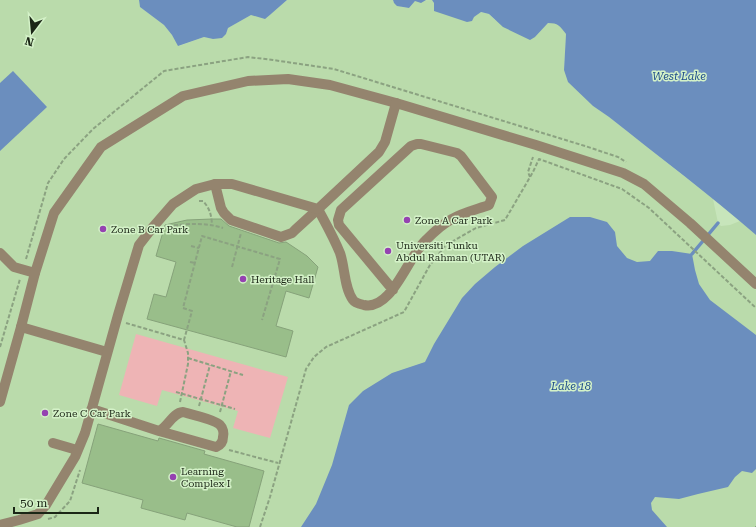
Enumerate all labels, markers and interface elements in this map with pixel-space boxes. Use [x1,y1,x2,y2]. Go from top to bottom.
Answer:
north arrow [12,12,52,52]
text: N [23,34,35,49]
water label: West Lake [652,70,706,83]
marker: Zone A Car Park [402,215,412,225]
place label: Zone A Car Park [415,215,493,226]
marker: Zone B Car Park [98,224,108,234]
place label: Zone B Car Park [111,224,189,235]
place label: Universiti Tunku Abdul Rahman (UTAR) [396,240,505,263]
marker: Universiti Tunku Abdul Rahman (UTAR) [383,246,393,256]
marker: Heritage Hall [238,274,248,284]
place label: Heritage Hall [251,274,314,285]
water label: Lake 18 [550,380,591,393]
marker: Zone C Car Park [40,408,50,418]
place label: Zone C Car Park [53,408,132,419]
place label: Learning Complex I [181,466,231,489]
marker: Learning Complex I [168,472,178,482]
scale bar [14,489,98,515]
text: 50 m [20,496,47,510]

